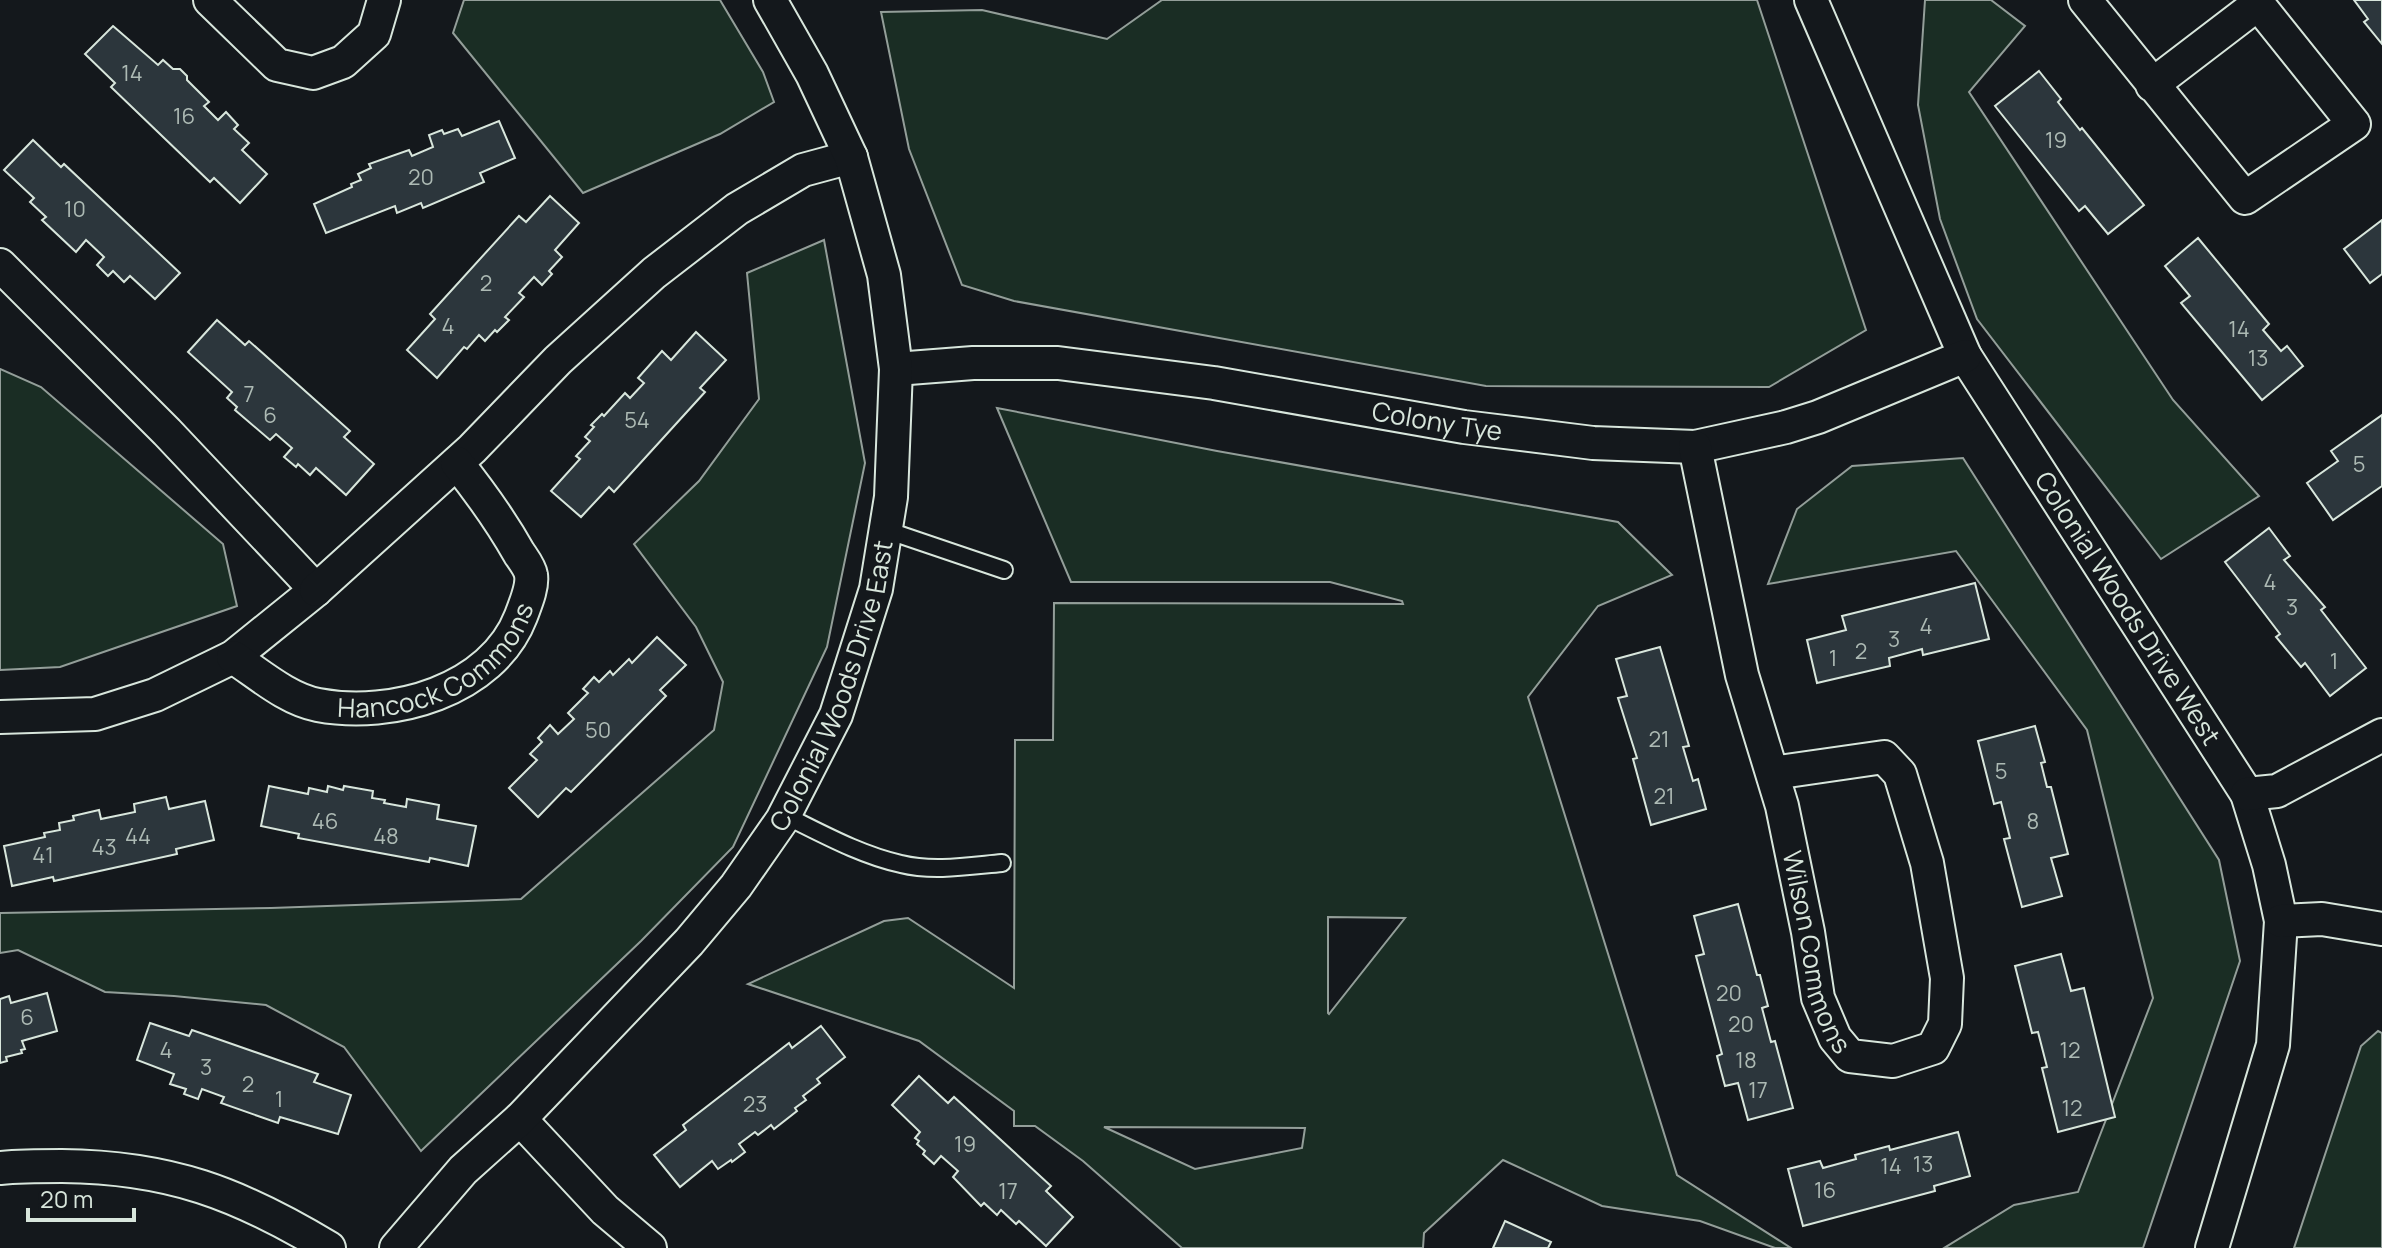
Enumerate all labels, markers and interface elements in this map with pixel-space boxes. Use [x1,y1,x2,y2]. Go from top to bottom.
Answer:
house number: 14 [121,58,143,88]
house number: 16 [173,101,195,131]
house number: 19 [2045,125,2067,155]
house number: 20 [408,162,434,192]
house number: 10 [64,194,86,224]
house number: 2 [480,268,492,298]
house number: 4 [442,311,454,341]
house number: 14 [2228,314,2250,344]
house number: 13 [2248,343,2268,373]
house number: 7 [243,379,255,409]
street label: Colony Tye [1369,392,1504,449]
house number: 6 [263,400,277,430]
house number: 54 [624,405,650,435]
house number: 5 [2353,449,2365,479]
street label: Colonial Woods Drive West [2027,464,2230,751]
street label: Colonial Woods Drive East [760,537,901,838]
house number: 4 [2264,567,2276,597]
house number: 3 [2286,592,2298,622]
street label: Hancock Commons [337,597,541,726]
house number: 4 [1920,611,1932,641]
house number: 3 [1888,624,1900,654]
house number: 2 [1855,636,1867,666]
house number: 1 [1829,643,1837,673]
house number: 1 [2330,646,2338,676]
house number: 50 [585,715,611,745]
house number: 21 [1648,724,1670,754]
house number: 5 [1995,756,2007,786]
house number: 21 [1653,781,1675,811]
house number: 46 [312,806,338,836]
house number: 8 [2027,806,2039,836]
house number: 44 [125,821,151,851]
house number: 48 [373,821,399,851]
house number: 43 [91,832,117,862]
house number: 41 [32,840,54,870]
street label: Wilson Commons [1775,847,1859,1061]
house number: 20 [1716,978,1742,1008]
house number: 6 [20,1002,34,1032]
house number: 20 [1728,1009,1754,1039]
house number: 4 [160,1035,172,1065]
house number: 12 [2059,1035,2081,1065]
house number: 18 [1735,1045,1757,1075]
house number: 3 [200,1052,212,1082]
house number: 2 [242,1069,254,1099]
house number: 17 [1748,1075,1768,1105]
house number: 1 [275,1084,283,1114]
house number: 23 [743,1089,767,1119]
house number: 12 [2061,1093,2083,1123]
house number: 19 [954,1129,976,1159]
house number: 13 [1913,1149,1933,1179]
house number: 14 [1880,1151,1902,1181]
scale bar [28,1172,134,1222]
house number: 16 [1814,1175,1836,1205]
house number: 17 [998,1176,1018,1206]
text: 20 m [40,1182,93,1215]

